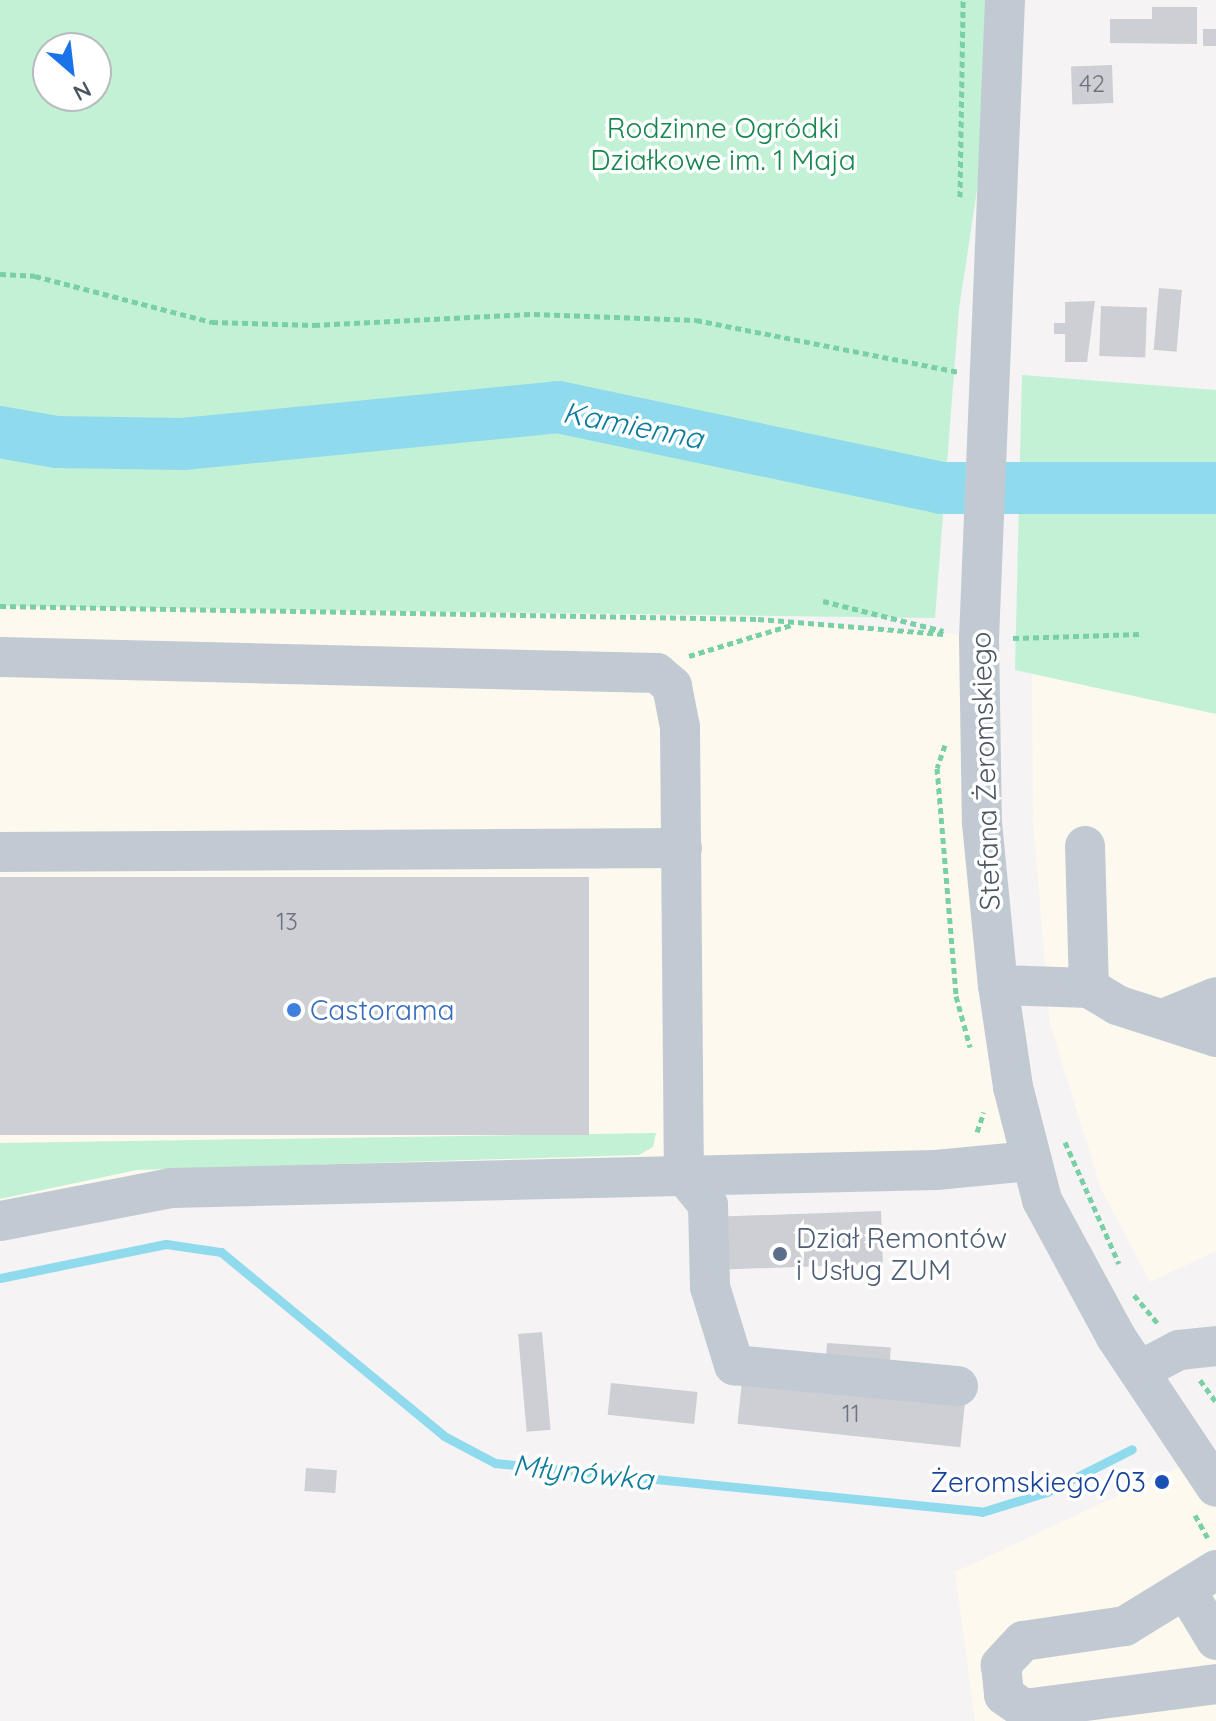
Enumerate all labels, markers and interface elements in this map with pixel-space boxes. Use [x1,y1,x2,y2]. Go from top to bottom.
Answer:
north arrow [32,32,112,112]
house number: 42 [1079,70,1105,98]
text: N [69,75,96,108]
park label: Rodzinne Ogródki Działkowe im. 1 Maja [590,111,856,177]
water label: Kamienna [560,394,706,456]
street label: Stefana Żeromskiego [963,631,1007,911]
house number: 13 [276,908,298,936]
place label: Castorama [310,993,455,1027]
marker: Castorama [285,1001,303,1019]
place label: Dział Remontów i Usług ZUM [796,1221,1007,1287]
marker: Dział Remontów i Usług ZUM [771,1245,789,1263]
house number: 11 [842,1400,860,1428]
water label: Młynówka [511,1447,655,1497]
place label: Żeromskiego/03 [930,1465,1146,1499]
marker: Żeromskiego/03 [1153,1473,1171,1491]

